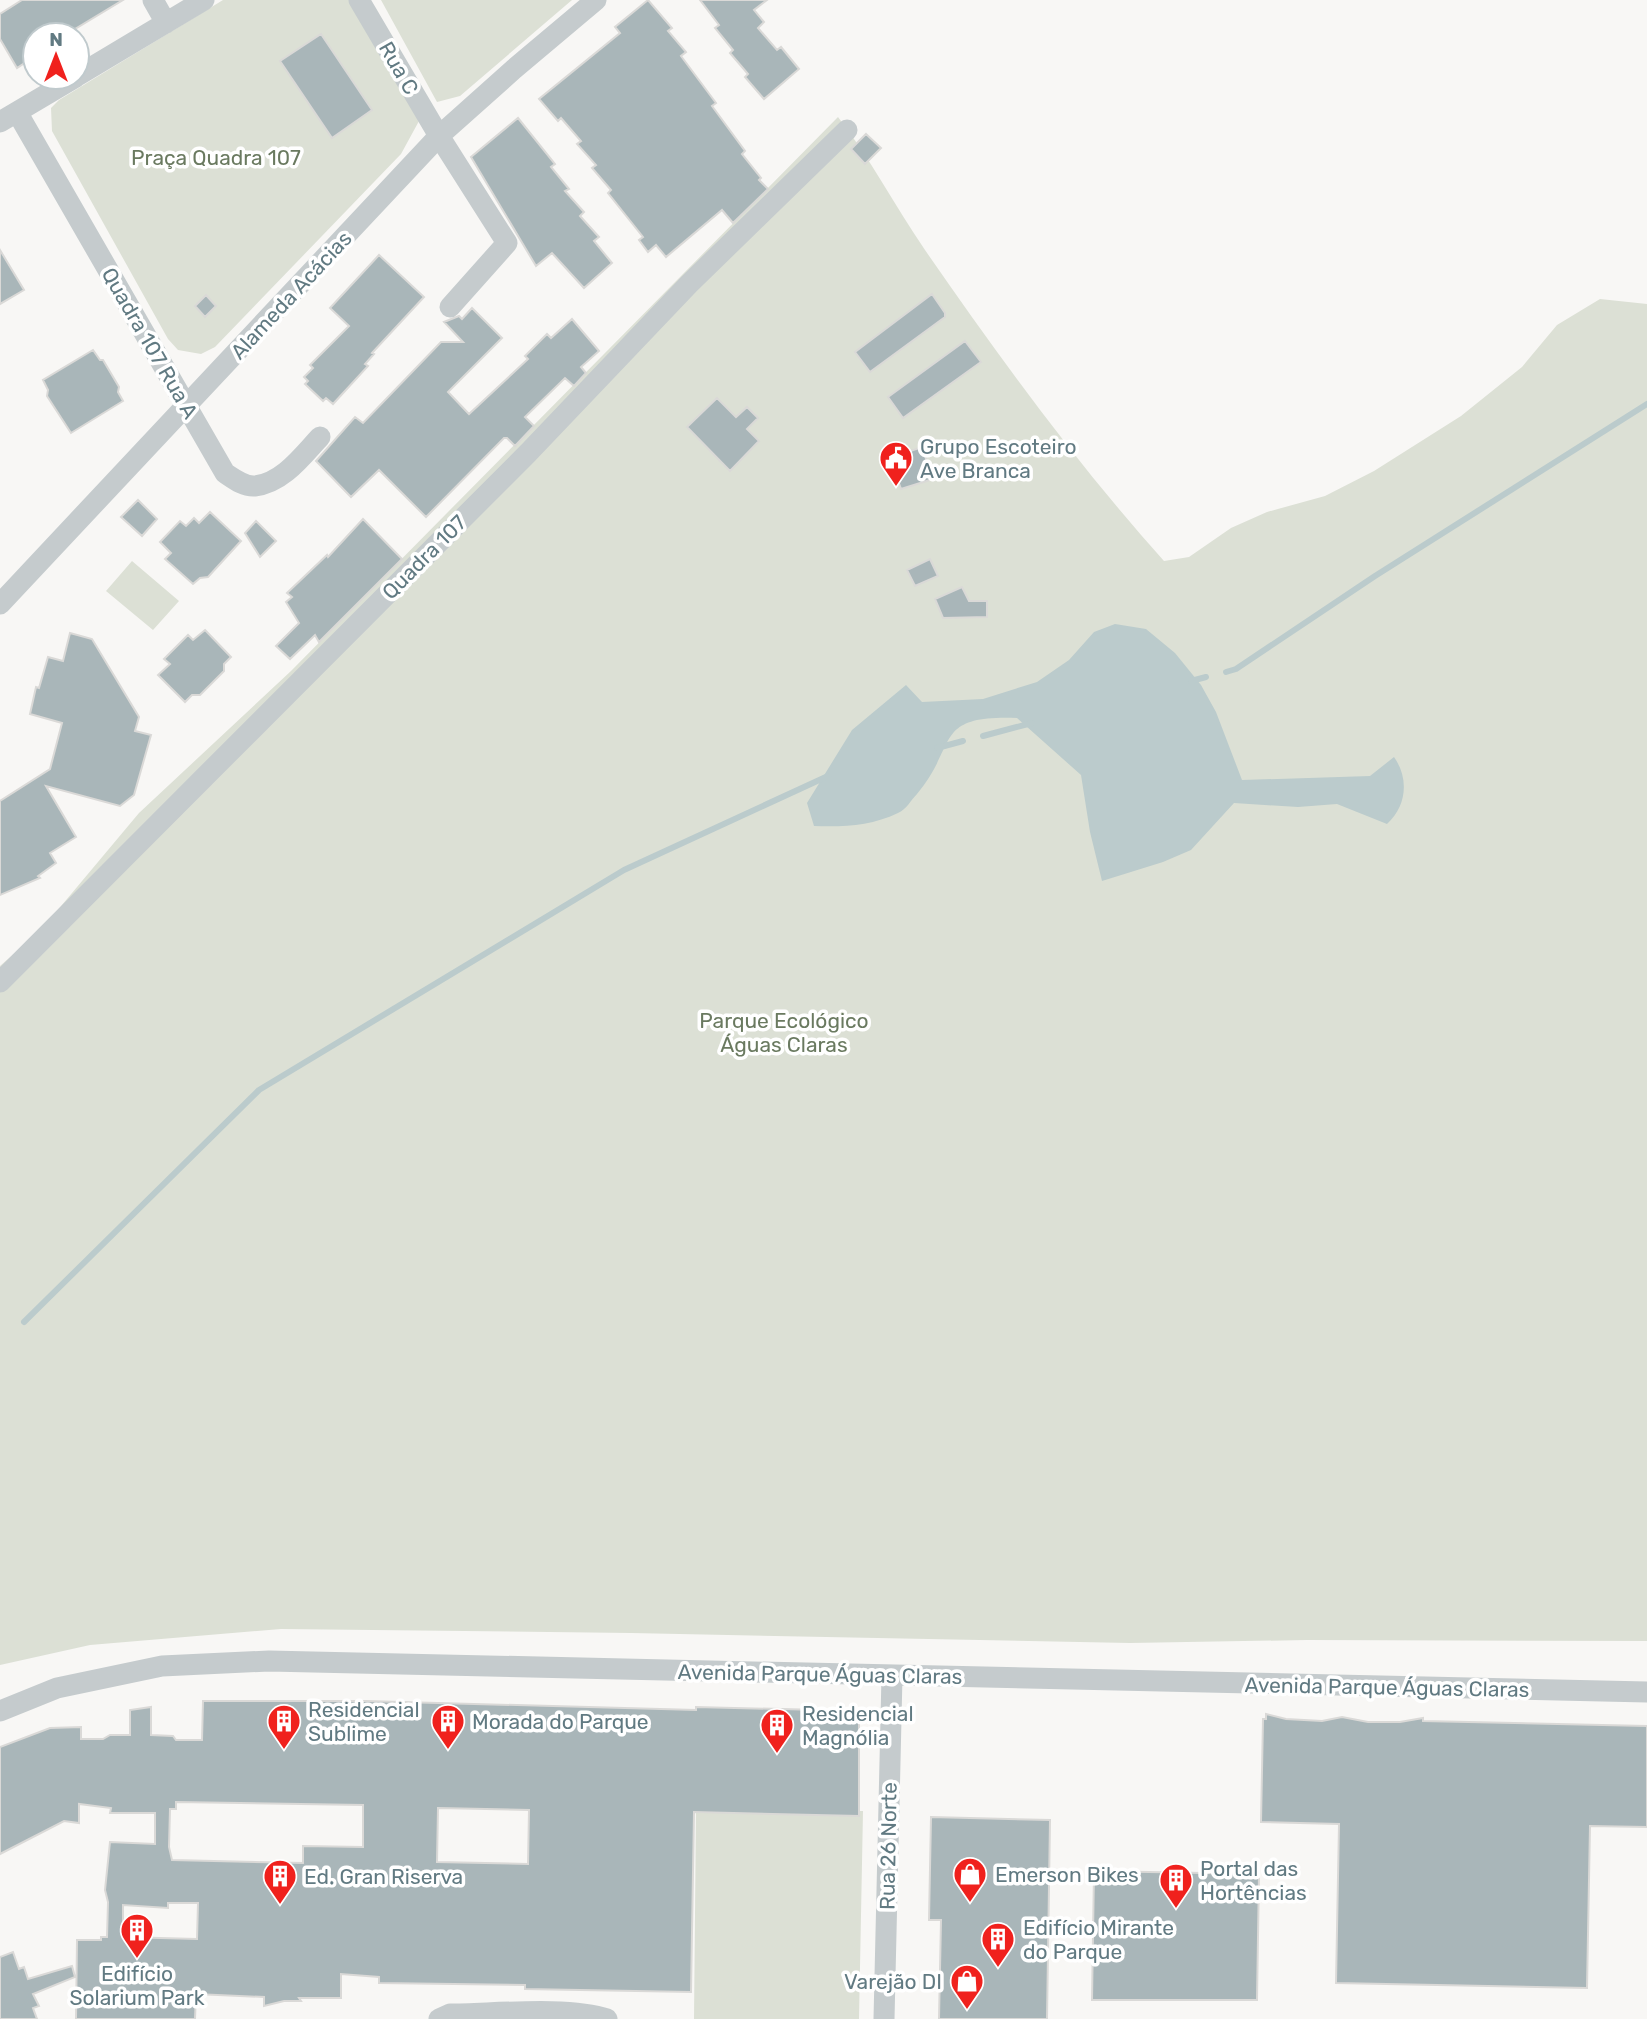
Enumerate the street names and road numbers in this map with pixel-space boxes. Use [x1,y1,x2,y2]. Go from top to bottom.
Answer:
street label: Rua C [374,37,424,99]
street label: Alameda Acácias [225,226,357,364]
street label: Quadra 107 Rua A [97,263,203,423]
street label: Quadra 107 [377,510,471,604]
street label: Avenida Parque Águas Claras [677,1659,963,1689]
street label: Avenida Parque Águas Claras [1244,1672,1530,1702]
street label: Rua 26 Norte [874,1782,902,1910]

